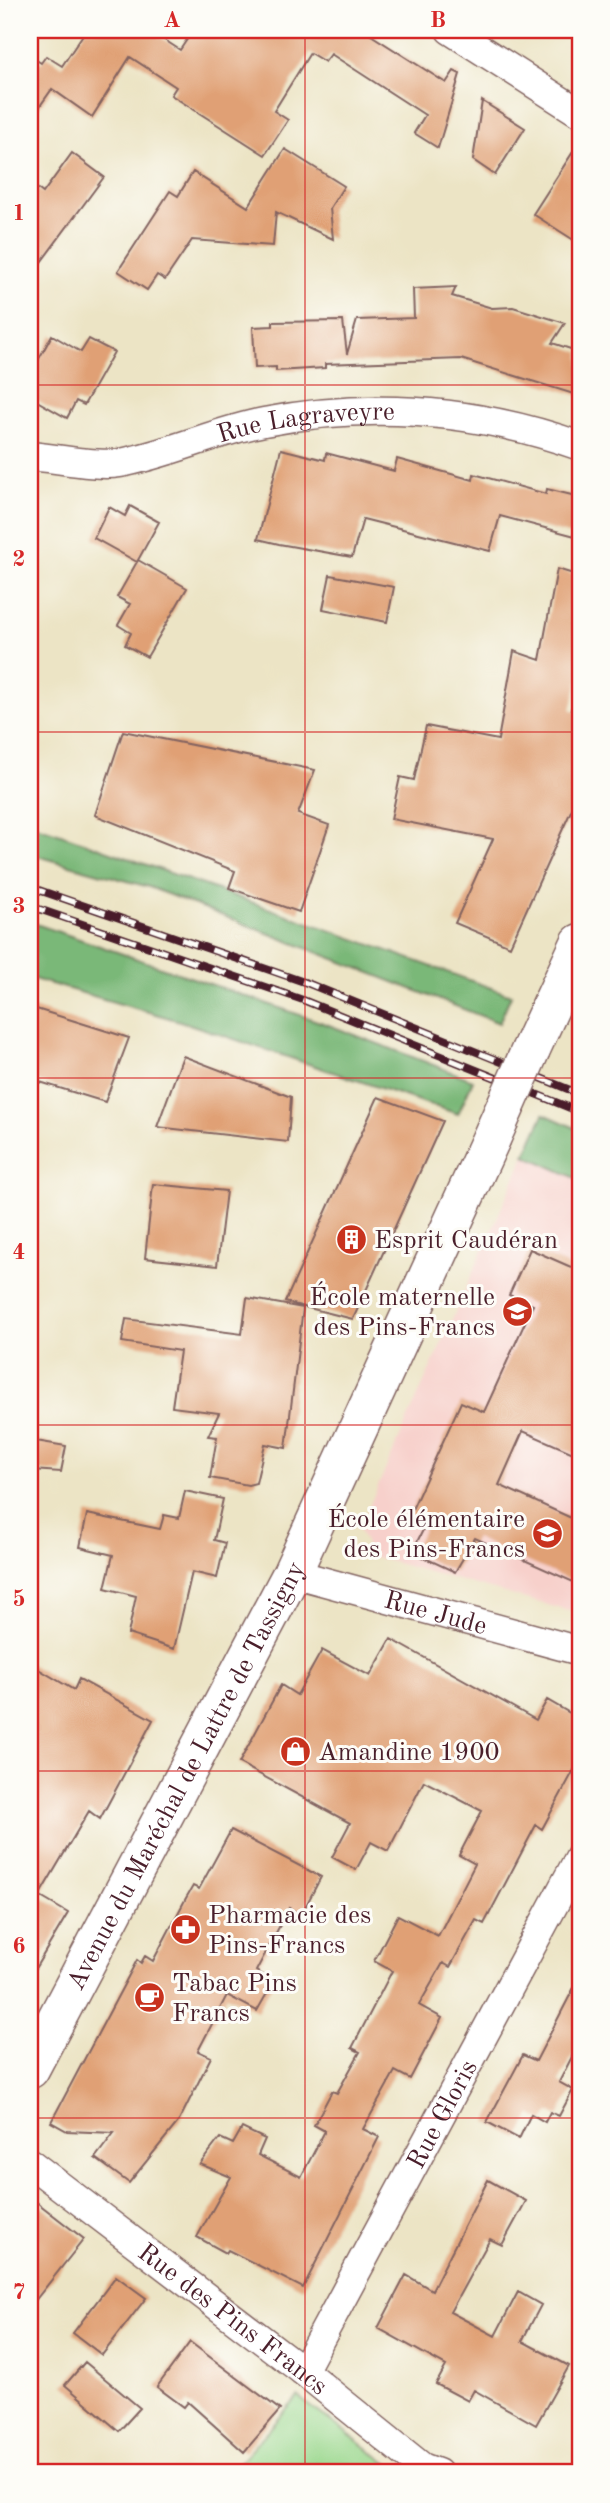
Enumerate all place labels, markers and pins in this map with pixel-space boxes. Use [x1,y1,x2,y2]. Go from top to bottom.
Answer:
building icon: Esprit Caudéran [334,1222,368,1256]
place label: Esprit Caudéran [374,1228,558,1254]
place label: École maternelle des Pins-Francs [309,1281,495,1341]
school or university icon: École maternelle des Pins-Francs [501,1294,535,1328]
place label: École élémentaire des Pins-Francs [327,1503,525,1563]
school or university icon: École élémentaire des Pins-Francs [531,1516,565,1550]
shop icon: Amandine 1900 [278,1734,312,1768]
place label: Amandine 1900 [318,1740,500,1766]
place label: Pharmacie des Pins-Francs [208,1903,371,1959]
pharmacy icon: Pharmacie des Pins-Francs [168,1912,202,1946]
place label: Tabac Pins Francs [172,1971,297,2027]
cafe icon: Tabac Pins Francs [132,1980,166,2014]

